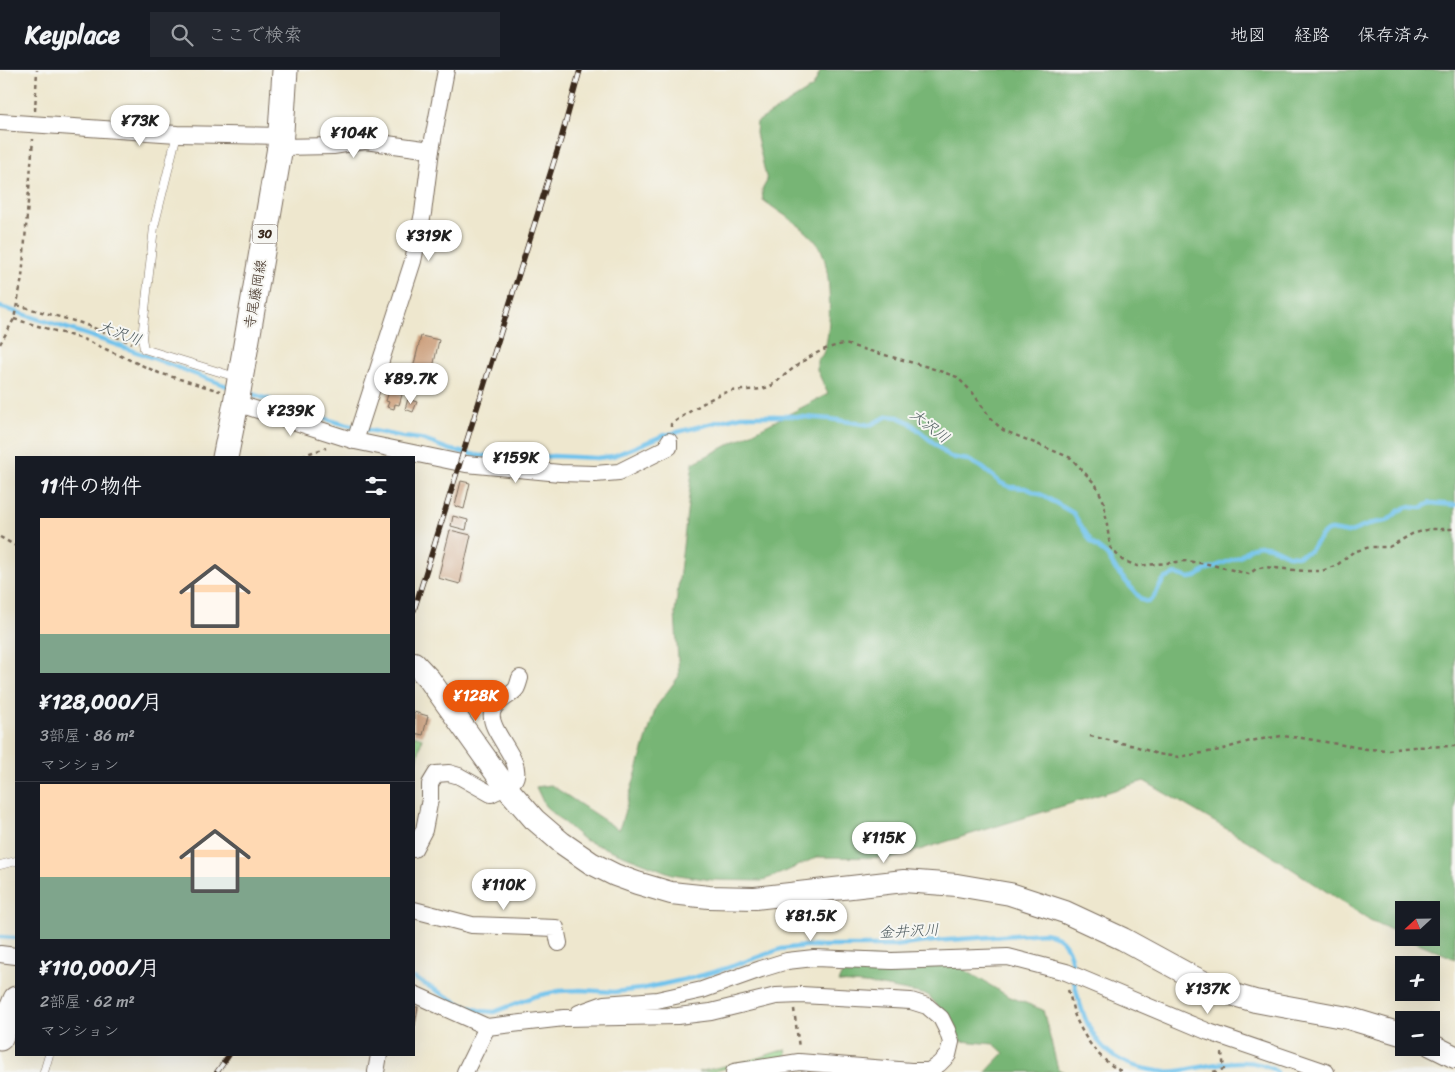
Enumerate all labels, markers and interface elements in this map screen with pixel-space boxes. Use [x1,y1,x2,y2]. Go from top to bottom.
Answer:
search box [150,12,500,57]
text: Keyplace [25,14,120,56]
text: ここで検索 [208,18,303,51]
text: 地図 [1230,19,1266,51]
text: 経路 [1294,19,1330,51]
text: 保存済み [1358,19,1430,51]
icon: search [168,21,196,49]
pin: ¥73K [110,104,170,147]
text: ¥73K [122,106,158,135]
pin: ¥104K [319,116,389,159]
text: ¥104K [331,118,377,147]
pin: ¥319K [394,220,464,262]
text: ¥319K [407,221,451,250]
road number: 30 [252,224,278,243]
street label: 寺尾藤岡線 [237,257,274,331]
water label: 大沢川 [94,313,146,353]
pin: ¥89.7K [370,362,452,405]
text: ¥89.7K [385,364,437,393]
pin: ¥239K [256,394,326,437]
text: ¥239K [268,396,314,425]
water label: 大沢川 [904,402,956,450]
pin: ¥159K [481,442,551,484]
text: ¥159K [493,443,539,472]
text: 11件の物件 [40,467,142,505]
icon: filters [362,472,390,500]
icon: home [170,551,260,641]
pin: ¥128K [441,680,511,722]
text: ¥128K [454,681,498,710]
text: ¥128,000/月 [40,683,162,721]
text: 3部屋 · 86 m² [40,721,135,750]
text: マンション [40,750,119,779]
icon: home [170,816,260,906]
pin: ¥115K [849,822,919,864]
text: ¥115K [863,823,905,852]
pin: ¥110K [469,868,539,911]
text: ¥110K [483,870,525,899]
pin: ¥81.5K [770,900,852,942]
text: ¥81.5K [786,901,836,930]
north arrow [1395,901,1440,946]
map controls [1395,901,1440,1056]
water label: 金井沢川 [878,916,940,946]
text: ¥110,000/月 [40,949,160,987]
button: + [1395,956,1440,1001]
pin: ¥137K [1173,972,1243,1015]
text: ¥137K [1186,974,1230,1003]
text: 2部屋 · 62 m² [40,987,135,1016]
button: − [1395,1011,1440,1056]
text: マンション [40,1016,119,1045]

